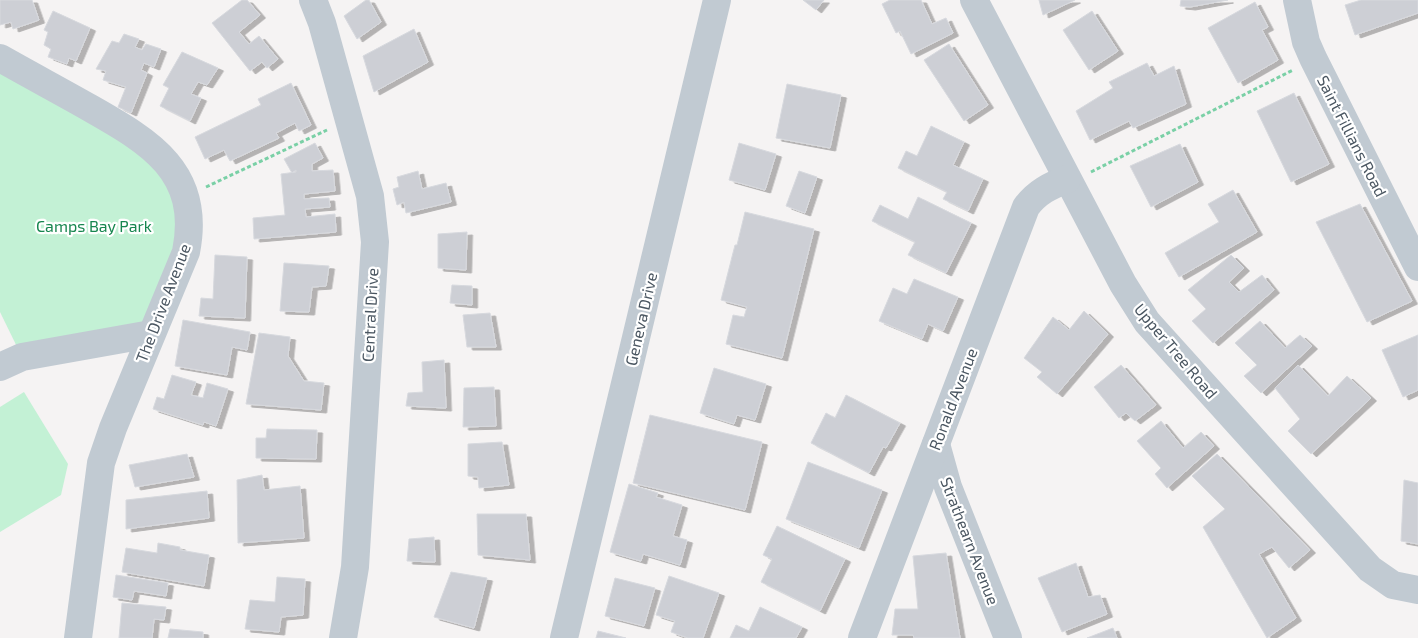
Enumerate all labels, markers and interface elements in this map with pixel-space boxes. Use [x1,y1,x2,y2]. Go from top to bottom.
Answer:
street label: Saint Fillians Road [1314,72,1391,200]
park label: Camps Bay Park [36,216,152,235]
street label: The Drive Avenue [131,241,194,365]
street label: Central Drive [358,267,381,363]
street label: Geneva Drive [621,270,660,367]
street label: Upper Tree Road [1131,299,1222,402]
street label: Ronald Avenue [924,345,981,453]
street label: Strathearn Avenue [937,474,1004,607]

